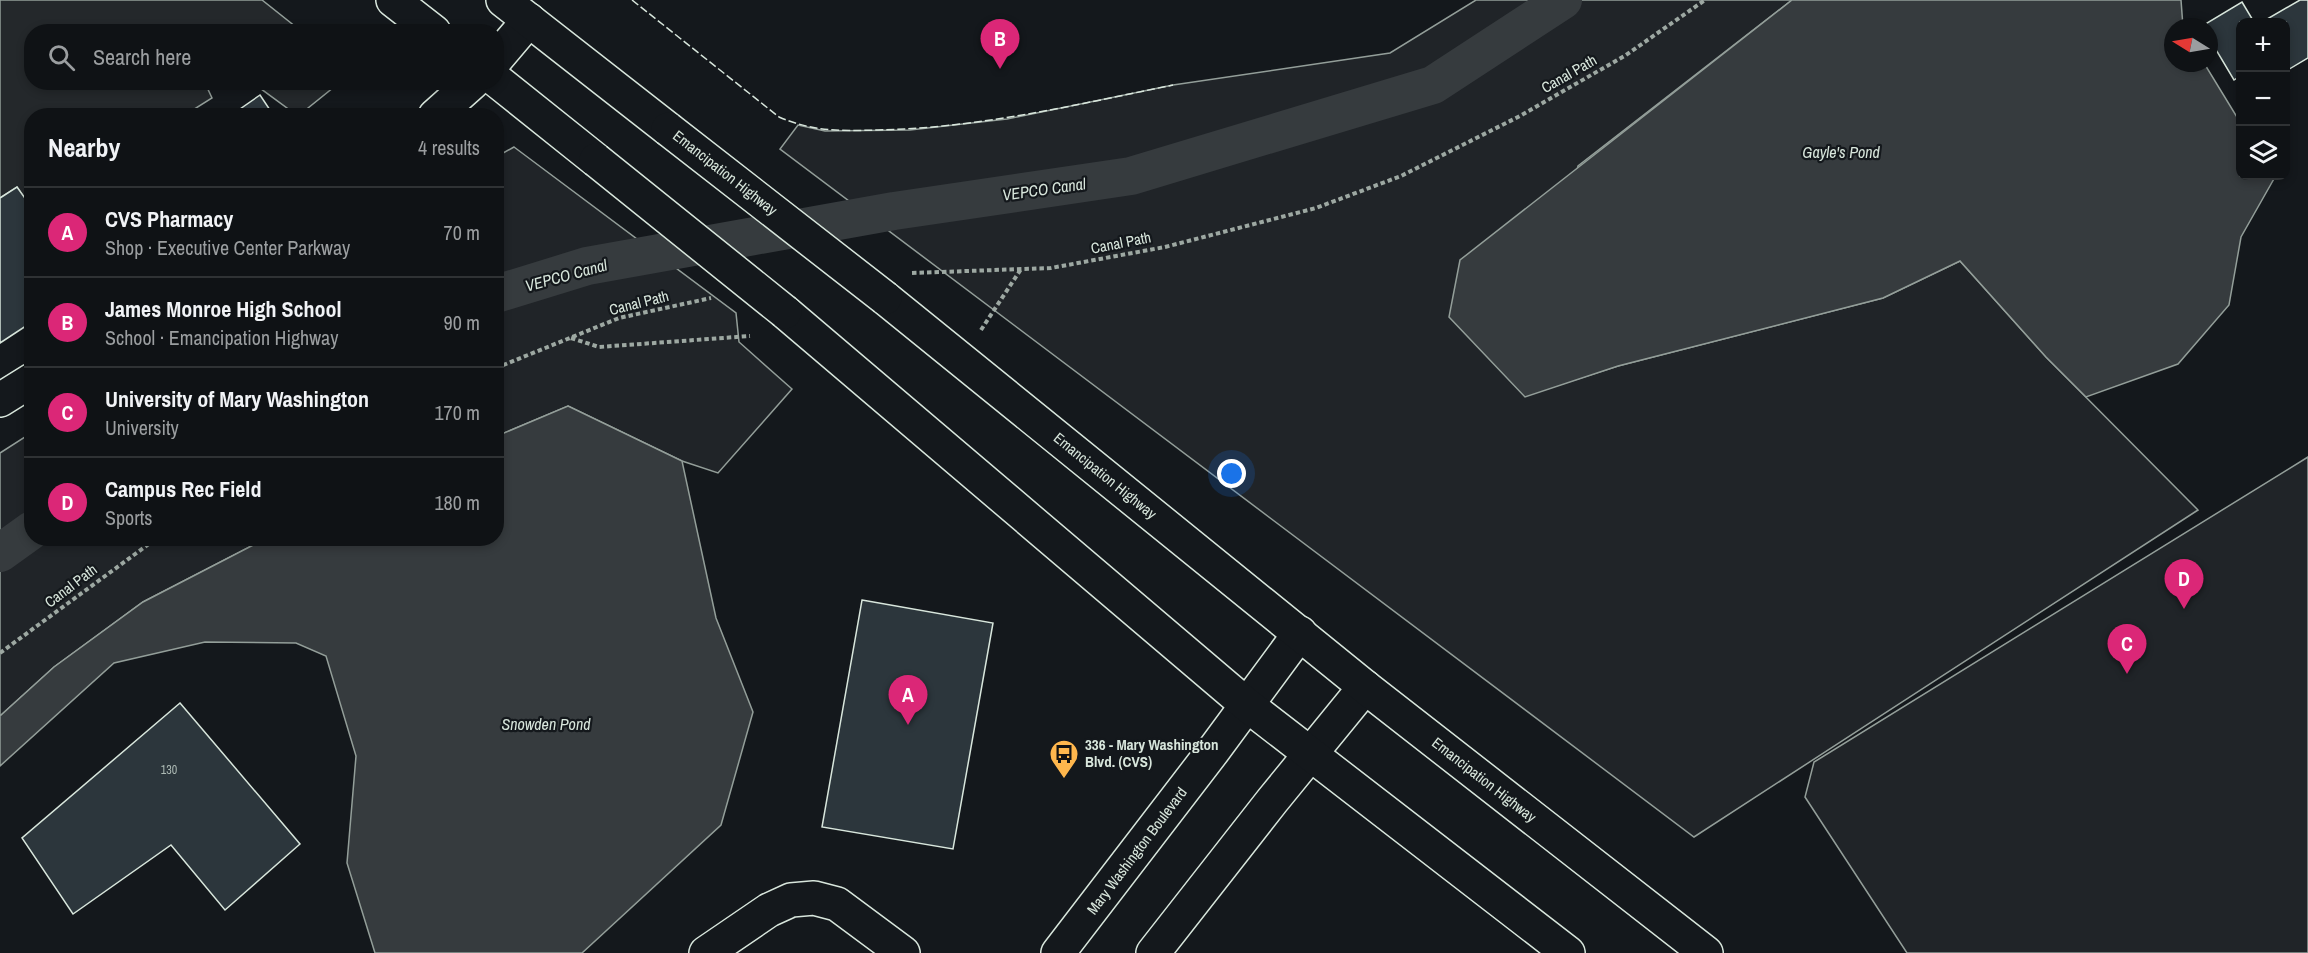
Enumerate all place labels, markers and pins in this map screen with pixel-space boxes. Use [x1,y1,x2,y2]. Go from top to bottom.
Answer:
pin: B [980,20,1020,69]
pin: D [2164,560,2204,609]
pin: C [2108,624,2146,674]
pin: A [888,676,928,725]
place label: 336 - Mary Washington Blvd. (CVS) [1085,734,1219,772]
bus stop icon: 336 - Mary Washington Blvd. (CVS) [1048,738,1080,780]

